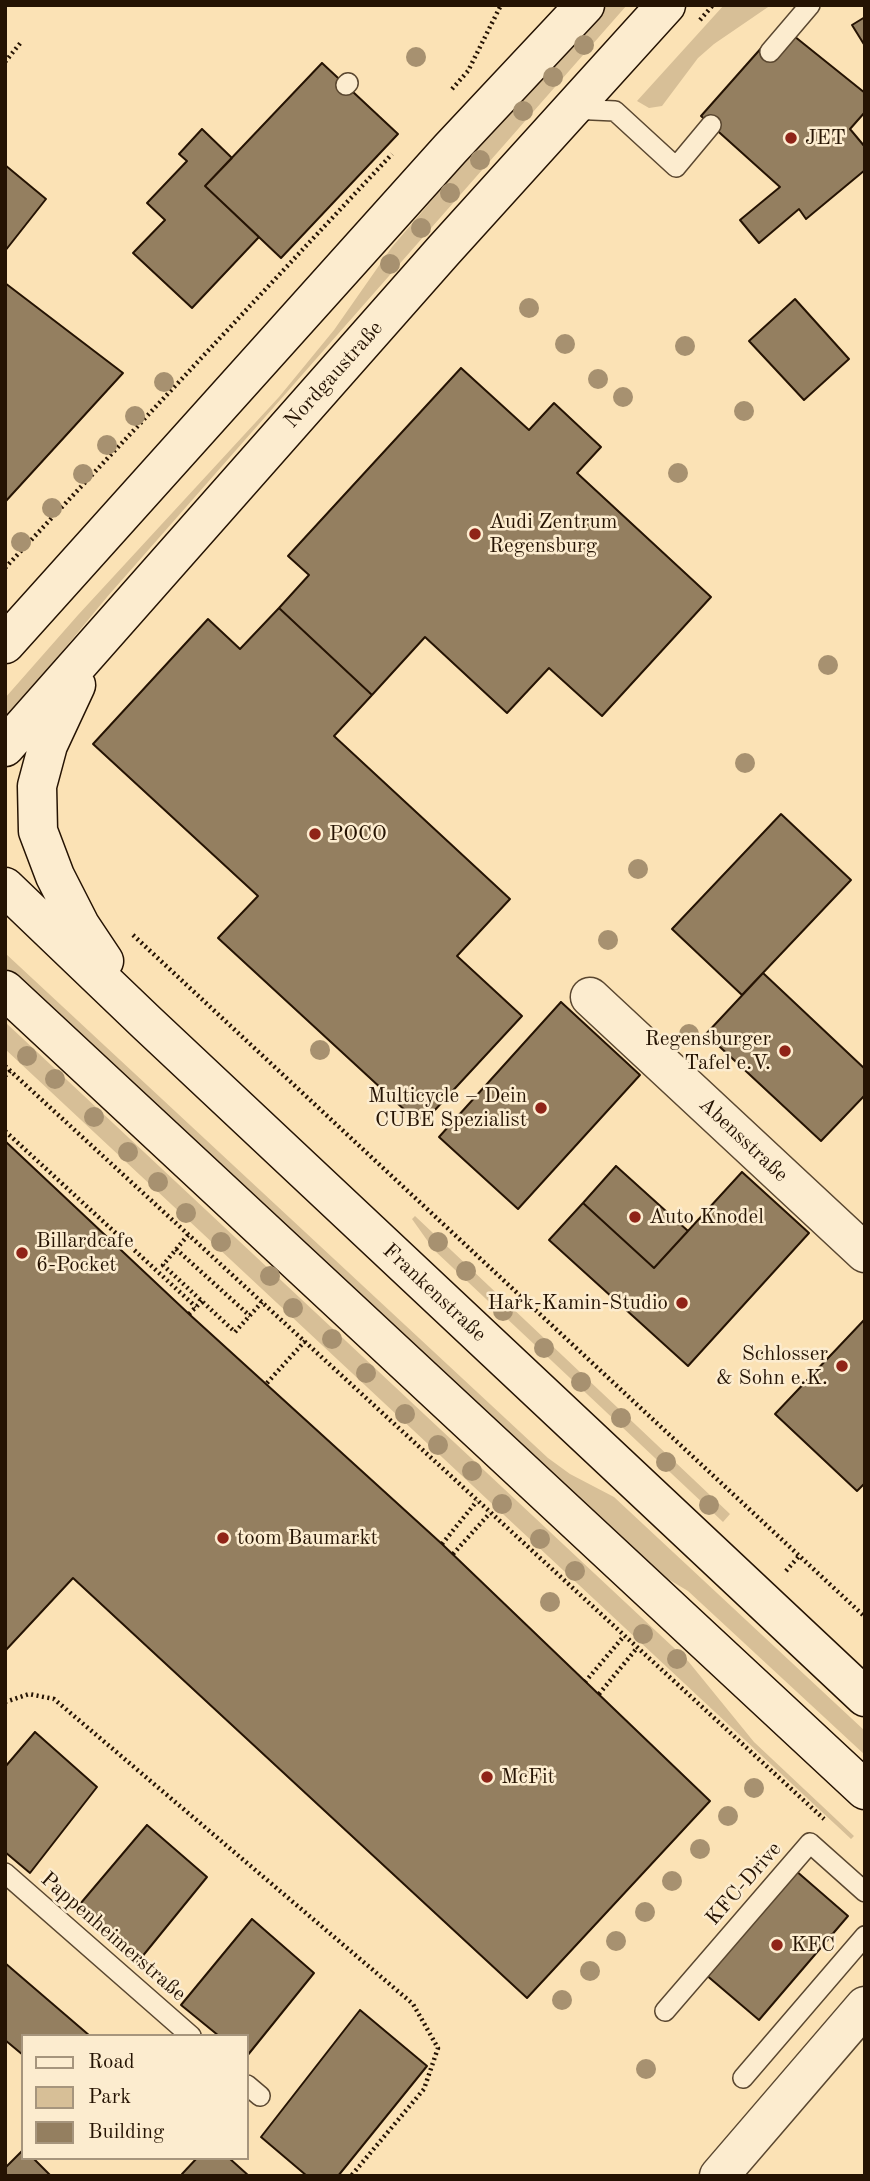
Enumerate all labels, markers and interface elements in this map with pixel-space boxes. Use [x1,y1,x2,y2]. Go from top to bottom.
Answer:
place label: JET [805,125,846,151]
marker: JET [783,130,799,146]
street label: Nordgaustraße [279,316,389,434]
place label: Audi Zentrum Regensburg [489,509,617,559]
marker: Audi Zentrum Regensburg [467,526,483,542]
place label: POCO [329,821,387,847]
marker: POCO [307,826,323,842]
place label: Regensburger Tafel e.V. [645,1026,771,1076]
marker: Regensburger Tafel e.V. [777,1043,793,1059]
place label: Multicycle – Dein CUBE Spezialist [368,1083,527,1133]
street label: Abensstraße [693,1092,793,1188]
marker: Multicycle – Dein CUBE Spezialist [533,1100,549,1116]
place label: Auto Knodel [649,1204,764,1230]
marker: Auto Knodel [627,1209,643,1225]
place label: Billardcafe 6-Pocket [36,1228,134,1278]
street label: Frankenstraße [377,1239,491,1347]
marker: Billardcafe 6-Pocket [14,1245,30,1261]
place label: Hark-Kamin-Studio [487,1290,668,1316]
marker: Hark-Kamin-Studio [674,1295,690,1311]
place label: Schlosser & Sohn e.K. [716,1341,828,1391]
marker: Schlosser & Sohn e.K. [834,1358,850,1374]
place label: toom Baumarkt [237,1525,378,1551]
marker: toom Baumarkt [215,1530,231,1546]
place label: McFit [501,1764,555,1790]
marker: McFit [479,1769,495,1785]
street label: KFC-Drive [701,1837,787,1931]
street label: Pappenheimerstraße [35,1867,191,2007]
place label: KFC [791,1932,835,1958]
marker: KFC [769,1937,785,1953]
legend [21,2034,248,2160]
text: Road [88,2052,135,2073]
text: Park [88,2087,131,2108]
text: Building [88,2122,164,2143]

